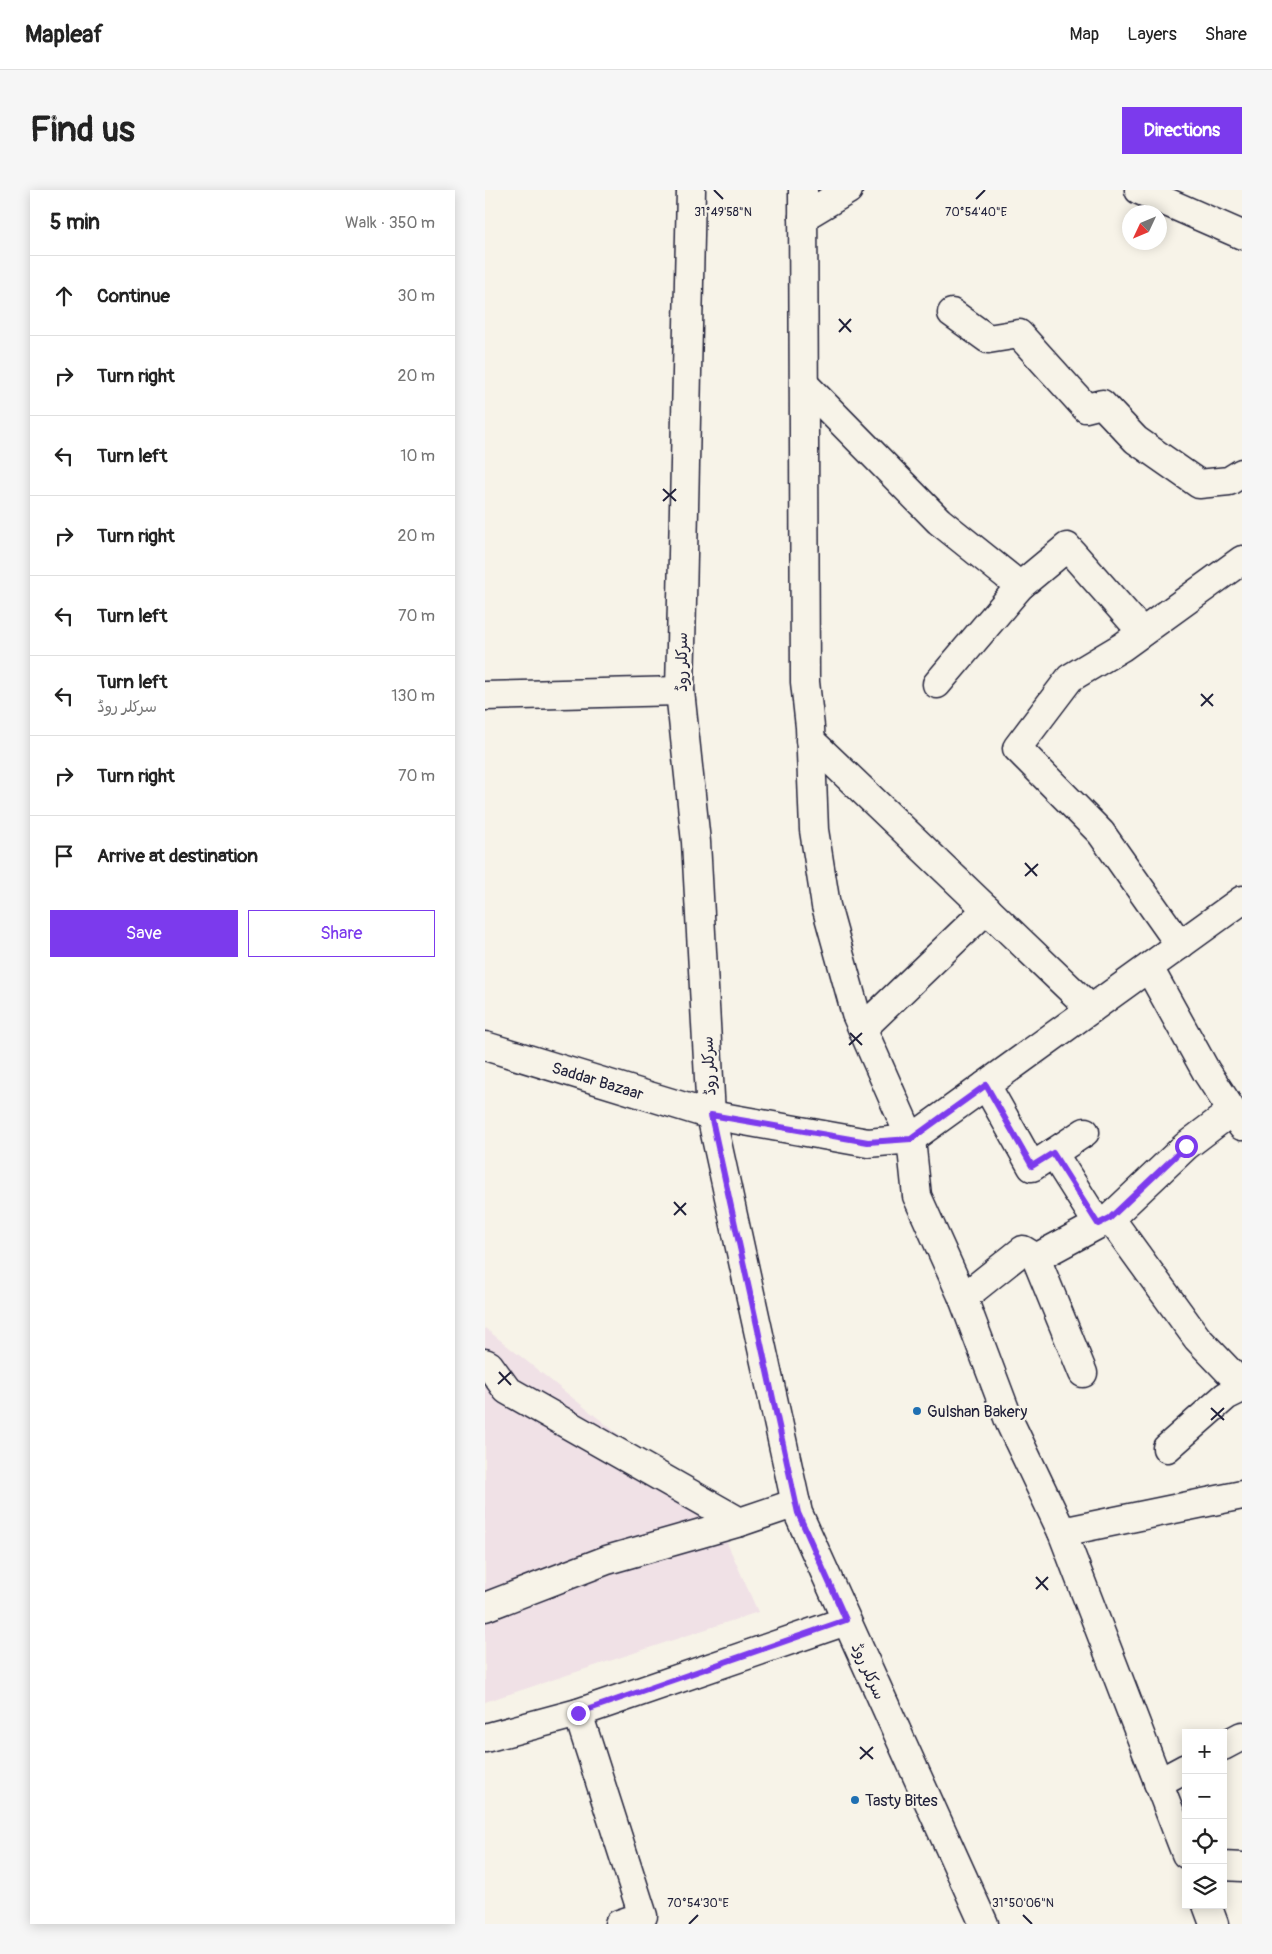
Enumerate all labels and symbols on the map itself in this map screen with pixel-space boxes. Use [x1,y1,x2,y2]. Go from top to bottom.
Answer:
text: 31°49'58"N [694,205,752,220]
text: 70°54'40"E [945,205,1007,220]
north arrow [1122,205,1167,250]
street label: سرکلر روڈ [672,632,692,692]
street label: سرکلر روڈ [697,1036,721,1096]
street label: Saddar Bazaar [549,1058,646,1105]
route start [1175,1135,1198,1158]
place label: Gulshan Bakery [927,1402,1027,1422]
marker: Gulshan Bakery [911,1405,923,1417]
street label: سرکلر روڈ [847,1640,889,1703]
route end [567,1702,590,1725]
place label: Tasty Bites [865,1791,938,1811]
marker: Tasty Bites [849,1794,861,1806]
text: 70°54'30"E [667,1896,729,1911]
text: 31°50'06"N [992,1896,1054,1911]

